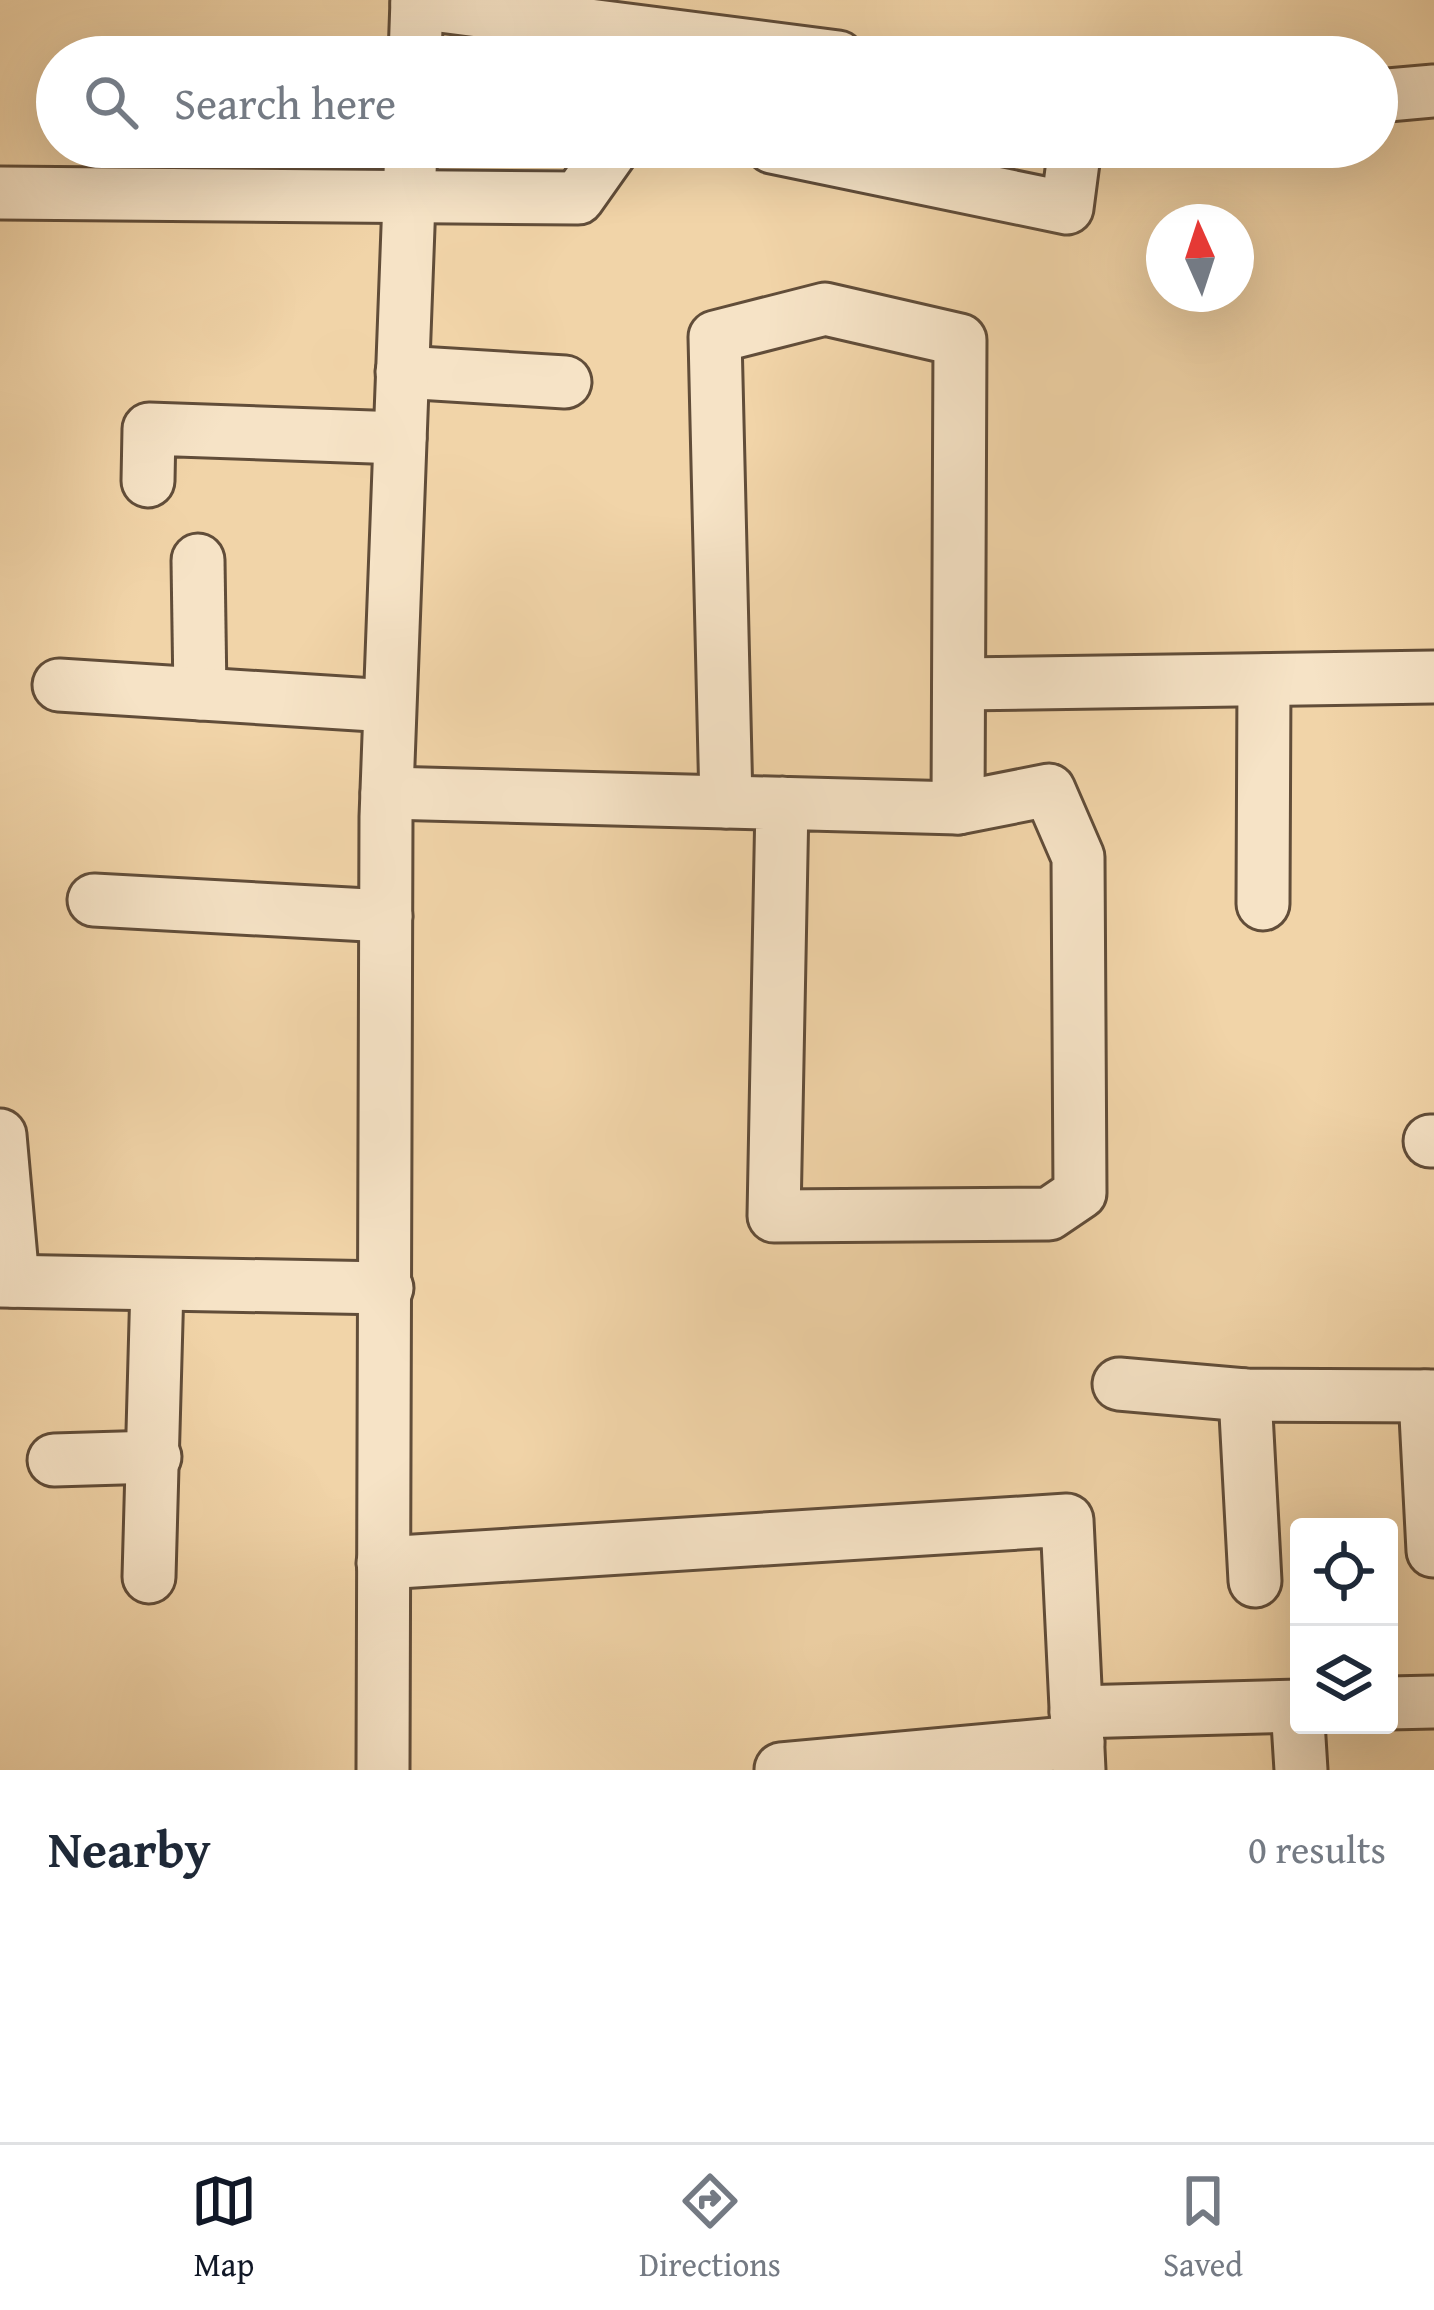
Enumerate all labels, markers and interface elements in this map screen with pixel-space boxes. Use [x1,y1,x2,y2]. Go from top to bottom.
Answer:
search box [36,36,1398,168]
icon: search [78,69,144,135]
text: Search here [174,70,396,135]
north arrow [1146,204,1254,312]
map controls [1290,1518,1398,1734]
button: locate [1290,1518,1398,1626]
button: layers [1290,1626,1398,1734]
text: Nearby [48,1811,211,1886]
text: 0 results [1248,1820,1386,1877]
tab: Map [191,2168,257,2288]
tab: Directions [639,2168,781,2288]
tab: Saved [1163,2168,1243,2288]

